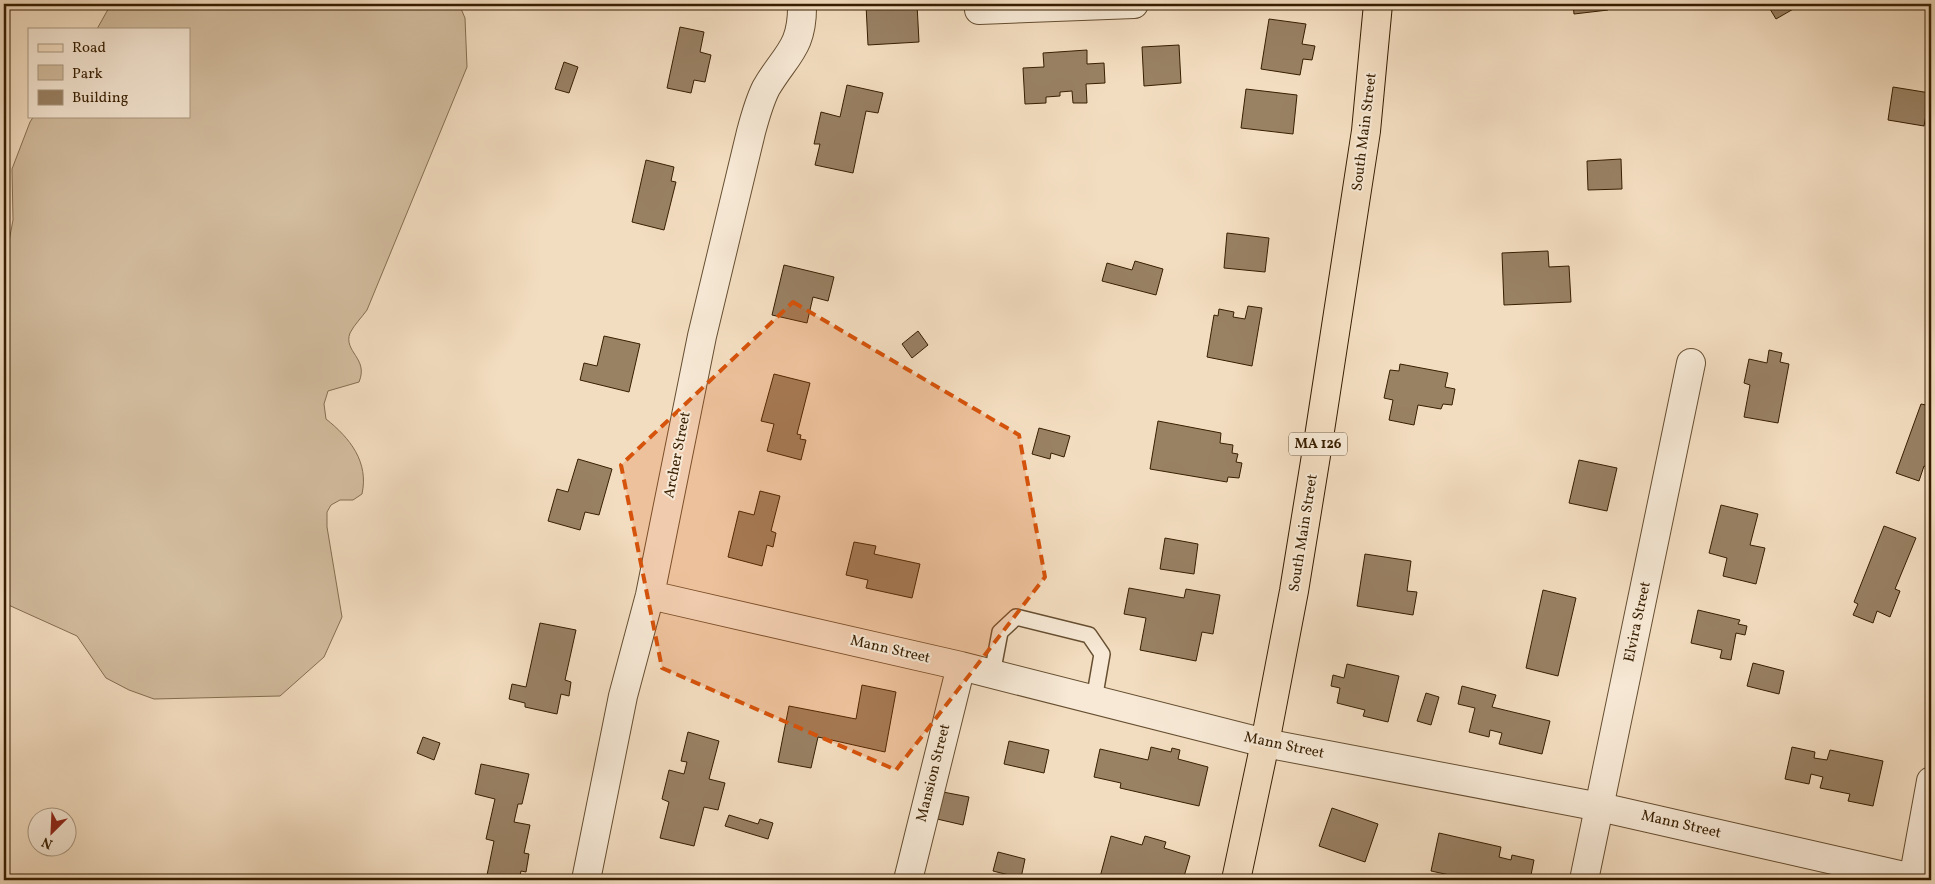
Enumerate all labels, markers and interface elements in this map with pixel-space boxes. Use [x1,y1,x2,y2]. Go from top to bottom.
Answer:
legend [28,28,190,118]
text: Road [72,38,106,59]
text: Park [72,64,103,85]
street label: South Main Street [1347,72,1383,192]
text: Building [72,88,129,109]
street label: Archer Street [659,410,697,500]
road number: MA 126 [1289,432,1347,456]
street label: South Main Street [1284,473,1324,593]
street label: Elvira Street [1619,580,1657,664]
street label: Mann Street [848,631,932,669]
street label: Mansion Street [912,722,956,824]
street label: Mann Street [1242,727,1326,765]
north arrow [28,806,78,856]
street label: Mann Street [1639,806,1723,844]
text: N [39,832,56,853]

